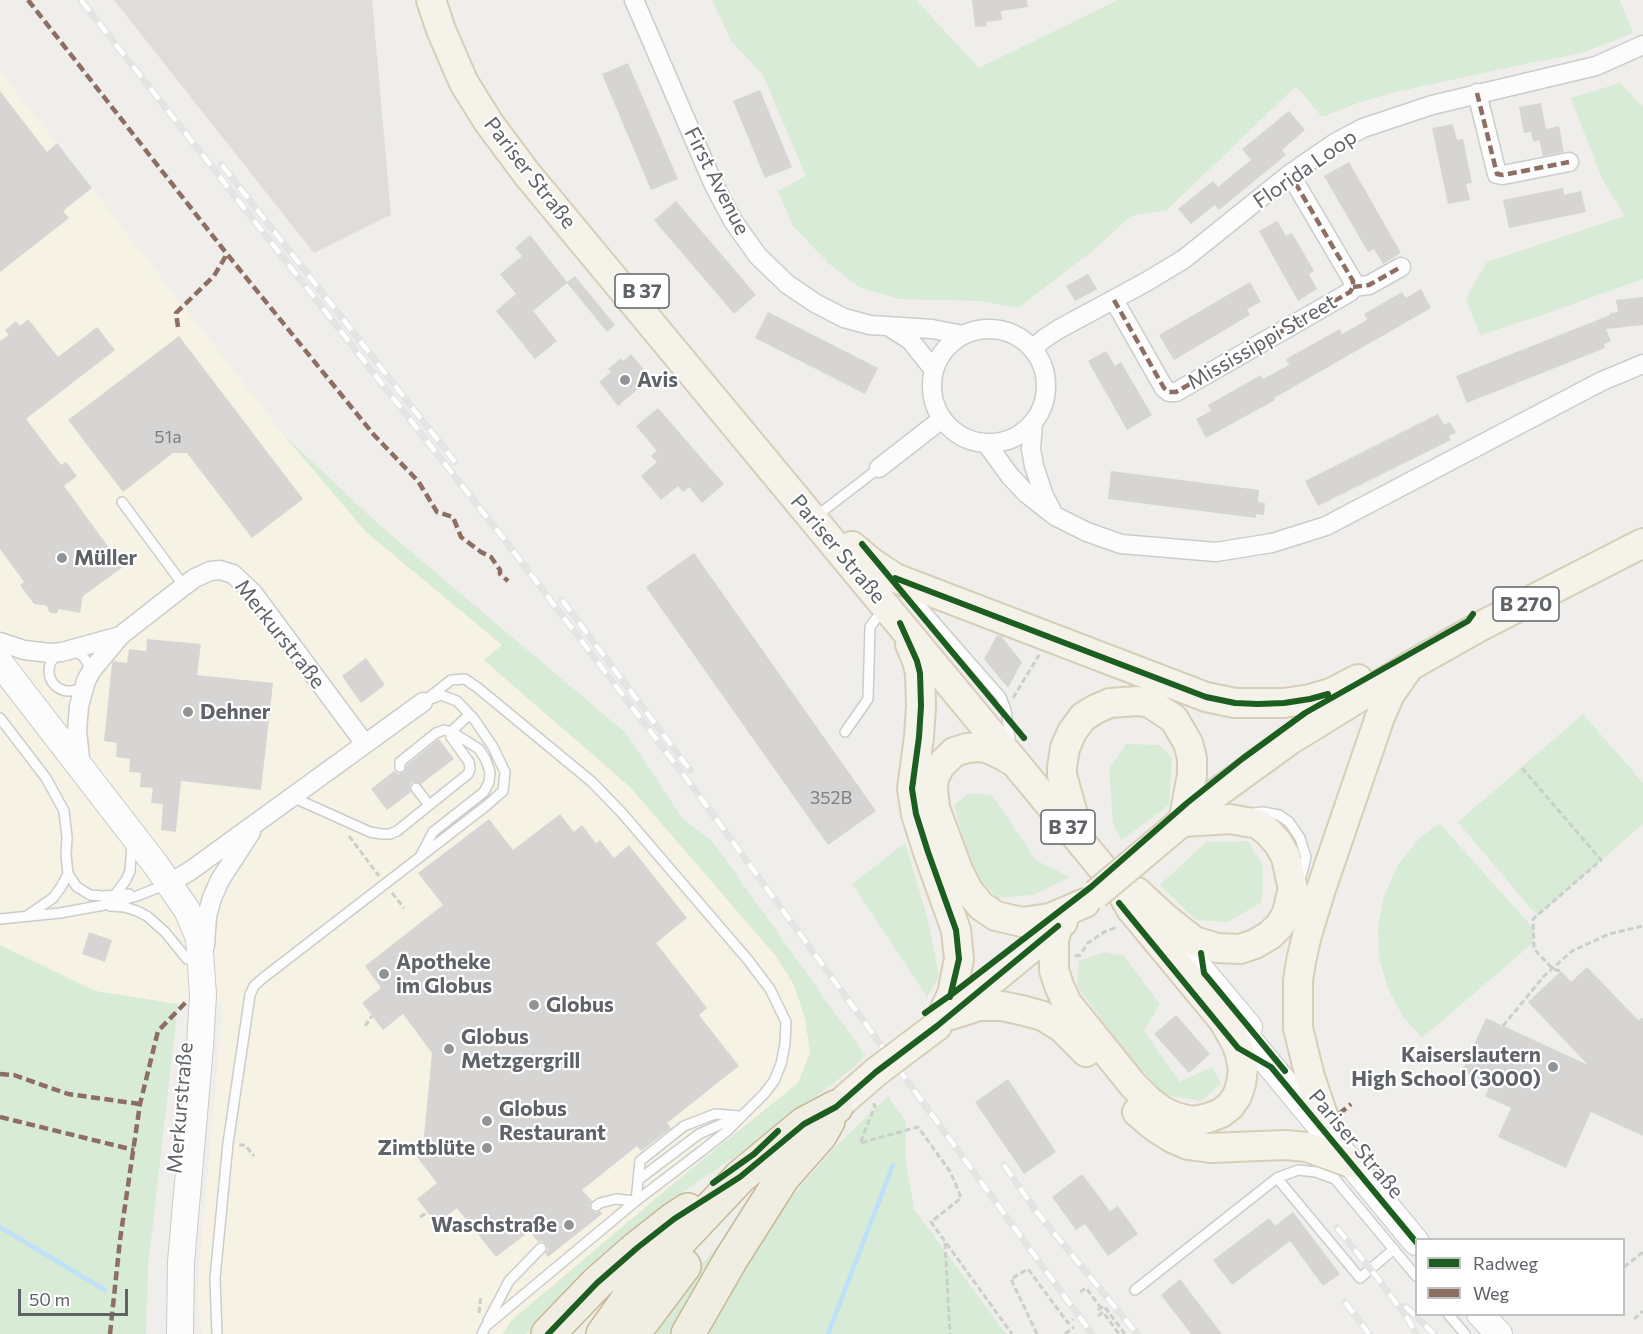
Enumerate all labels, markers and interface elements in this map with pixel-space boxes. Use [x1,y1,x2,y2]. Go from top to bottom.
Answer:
street label: Pariser Straße [479,112,581,234]
street label: First Avenue [679,123,755,239]
street label: Florida Loop [1248,124,1362,214]
road number: B 37 [615,274,669,308]
street label: Mississippi Street [1183,289,1341,395]
place label: Avis [637,367,678,393]
marker: Avis [618,373,632,387]
house number: 51a [154,426,182,448]
street label: Pariser Straße [785,489,891,609]
place label: Müller [74,545,137,571]
marker: Müller [55,551,69,565]
street label: Merkurstraße [230,574,330,694]
road number: B 270 [1493,587,1559,621]
place label: Dehner [200,699,270,725]
marker: Dehner [181,705,195,719]
house number: 352B [810,787,852,809]
road number: B 37 [1041,810,1095,844]
place label: Apotheke im Globus [396,949,492,999]
marker: Apotheke im Globus [377,967,391,981]
place label: Globus [546,992,614,1018]
marker: Globus [527,998,541,1012]
place label: Globus Metzgergrill [461,1024,580,1074]
street label: Merkurstraße [162,1041,198,1175]
marker: Globus Metzgergrill [442,1042,456,1056]
place label: Kaiserslautern High School (3000) [1351,1042,1541,1092]
marker: Kaiserslautern High School (3000) [1546,1060,1560,1074]
street label: Pariser Straße [1303,1084,1409,1204]
place label: Globus Restaurant [499,1096,606,1146]
marker: Globus Restaurant [480,1114,494,1128]
place label: Zimtblüte [378,1135,475,1161]
marker: Zimtblüte [480,1141,494,1155]
place label: Waschstraße [431,1212,557,1238]
marker: Waschstraße [562,1218,576,1232]
legend [1415,1238,1625,1316]
text: Radweg [1473,1252,1538,1274]
scale bar [21,1277,130,1315]
text: Weg [1473,1282,1509,1304]
text: 50 m [29,1288,70,1310]

